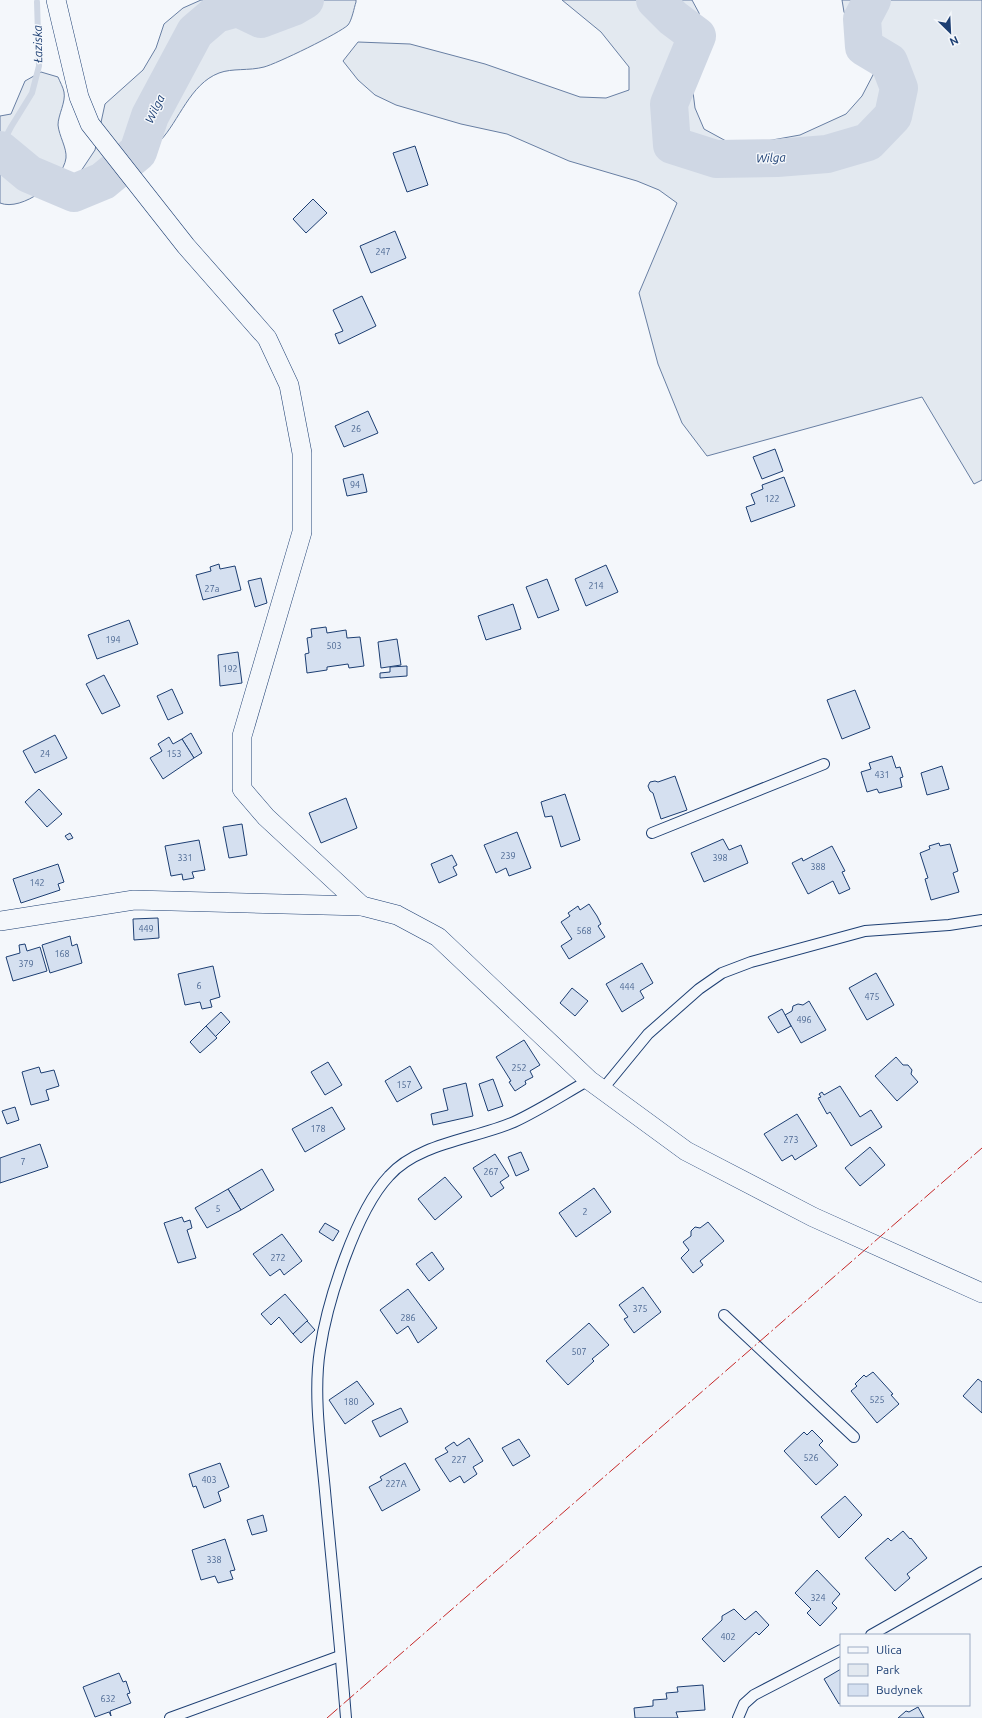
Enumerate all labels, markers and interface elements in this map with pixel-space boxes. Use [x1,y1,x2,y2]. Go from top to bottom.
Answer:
north arrow [930,12,970,52]
water label: Łaziska [31,24,44,63]
text: N [948,34,960,48]
water label: Wilga [142,92,167,125]
water label: Wilga [756,150,787,165]
house number: 247 [375,247,391,257]
house number: 26 [351,424,361,434]
house number: 94 [350,480,360,490]
house number: 122 [764,494,780,504]
house number: 214 [588,581,604,591]
house number: 27a [205,584,219,594]
house number: 194 [105,635,121,645]
house number: 503 [326,641,342,651]
house number: 192 [222,664,238,674]
house number: 24 [40,749,50,759]
house number: 153 [166,749,182,759]
house number: 431 [874,770,890,780]
house number: 239 [500,851,516,861]
house number: 331 [177,853,193,863]
house number: 398 [712,853,728,863]
house number: 388 [810,862,826,872]
house number: 142 [29,878,45,888]
house number: 449 [138,924,154,934]
house number: 568 [576,926,592,936]
house number: 168 [54,949,70,959]
house number: 379 [18,959,34,969]
house number: 6 [196,981,202,991]
house number: 444 [619,982,635,992]
house number: 475 [864,992,880,1002]
house number: 496 [796,1015,812,1025]
house number: 252 [511,1063,527,1073]
house number: 157 [396,1080,412,1090]
house number: 178 [310,1124,326,1134]
house number: 273 [783,1135,799,1145]
house number: 7 [20,1157,26,1167]
house number: 267 [483,1167,499,1177]
house number: 5 [215,1204,221,1214]
house number: 2 [582,1207,588,1217]
house number: 272 [270,1253,286,1263]
house number: 375 [632,1304,648,1314]
house number: 286 [400,1313,416,1323]
house number: 507 [571,1347,587,1357]
house number: 525 [869,1395,885,1405]
house number: 180 [343,1397,359,1407]
house number: 526 [803,1453,819,1463]
house number: 227 [451,1455,467,1465]
house number: 403 [201,1475,217,1485]
house number: 227A [385,1479,407,1489]
house number: 338 [206,1555,222,1565]
house number: 324 [810,1593,826,1603]
house number: 402 [720,1632,736,1642]
legend [840,1634,970,1706]
text: Ulica [876,1643,902,1656]
text: Park [876,1663,900,1676]
text: Budynek [876,1683,923,1696]
house number: 632 [100,1694,116,1704]

